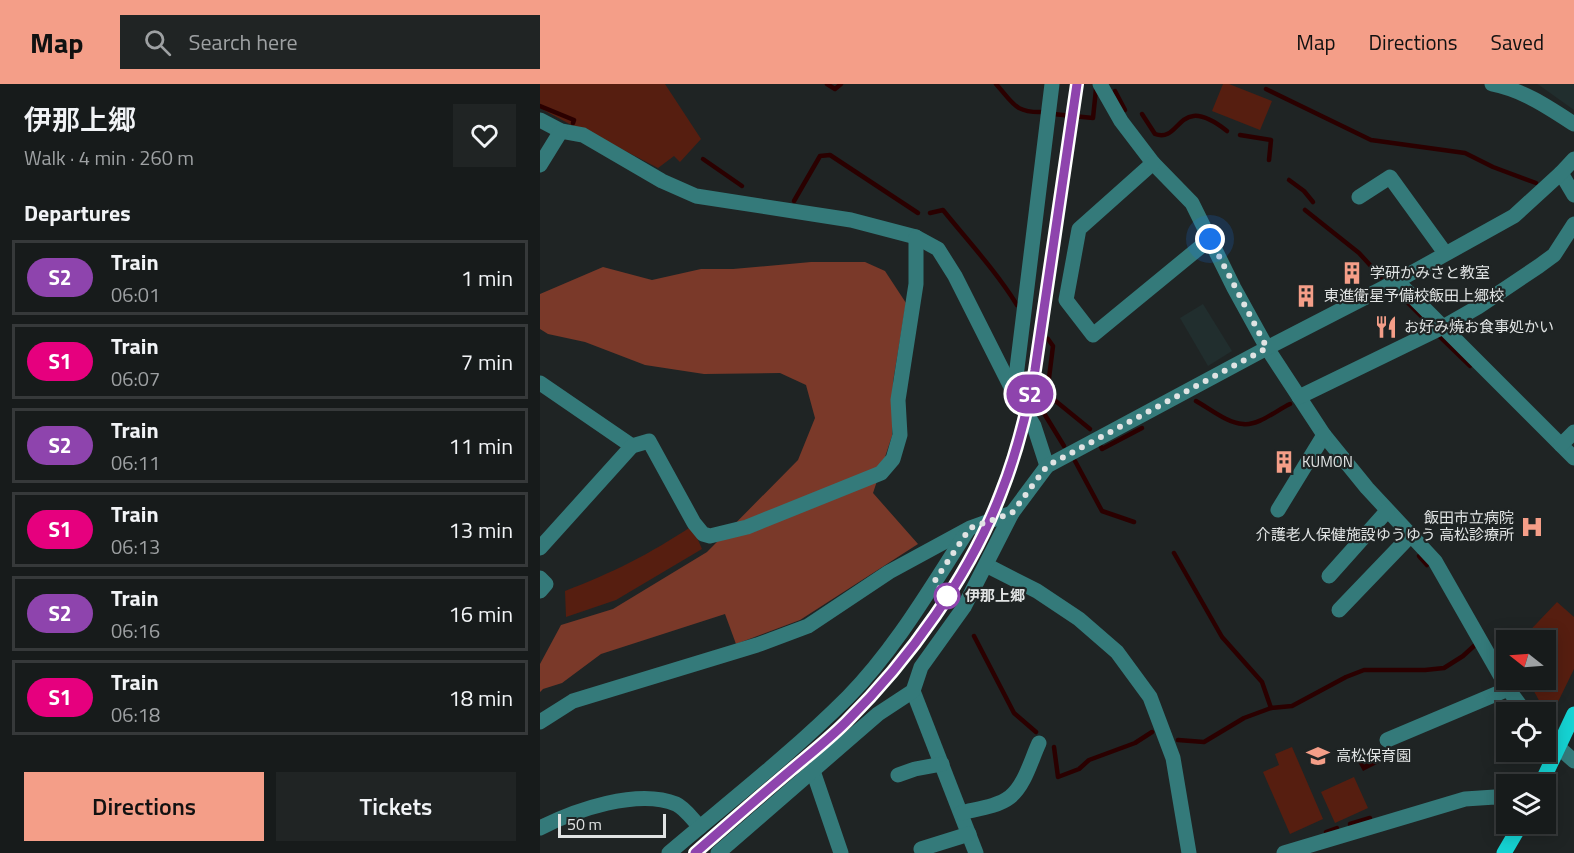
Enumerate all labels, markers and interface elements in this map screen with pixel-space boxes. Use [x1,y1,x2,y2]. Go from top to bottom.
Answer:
search box [120,15,540,69]
text: Map [30,21,84,64]
text: Search here [189,25,298,59]
icon: search [141,26,174,59]
text: Map [1296,26,1336,58]
text: Directions [1369,26,1458,58]
text: Saved [1491,26,1544,58]
text: 伊那上郷 [24,98,136,141]
button: heart [453,104,516,167]
text: Walk · 4 min · 260 m [24,142,194,173]
text: Departures [24,196,131,230]
your location [1195,224,1225,254]
text: Train [111,245,159,279]
building icon: 学研かみさと教室 [1339,260,1365,286]
text: S2 [48,261,72,293]
text: 1 min [461,261,513,295]
place label: 学研かみさと教室 [1370,261,1490,284]
text: 06:01 [111,279,160,310]
building icon: 東進衛星予備校飯田上郷校 [1293,283,1319,309]
place label: 東進衛星予備校飯田上郷校 [1324,284,1504,307]
restaurant icon: お好み焼お食事処かい [1373,314,1399,340]
place label: お好み焼お食事処かい [1404,315,1554,338]
text: Train [111,329,159,363]
text: S1 [48,345,72,377]
text: 7 min [461,345,513,379]
text: 06:07 [111,363,160,394]
line badge: S2 [1003,374,1057,414]
text: S2 [1018,378,1042,410]
text: Train [111,413,159,447]
text: S2 [48,429,72,461]
text: 11 min [448,429,513,463]
text: 06:11 [111,447,160,478]
building icon: KUMON [1271,449,1297,475]
place label: KUMON [1302,450,1353,473]
text: Train [111,497,159,531]
place label: 飯田市立病院 介護老人保健施設ゆうゆう 高松診療所 [1256,506,1514,546]
text: S1 [48,513,72,545]
text: 13 min [448,513,513,547]
hospital icon: 飯田市立病院 介護老人保健施設ゆうゆう 高松診療所 [1519,514,1545,540]
text: 06:13 [111,531,160,562]
text: Train [111,581,159,615]
marker: 伊那上郷 [934,583,960,609]
place label: 伊那上郷 [965,584,1025,607]
text: S2 [48,597,72,629]
text: 16 min [448,597,513,631]
text: 06:16 [111,615,160,646]
north arrow [1496,630,1556,690]
map controls [1496,630,1556,834]
text: Train [111,665,159,699]
text: S1 [48,681,72,713]
text: 18 min [448,681,513,715]
text: 06:18 [111,699,160,730]
button: locate [1496,702,1556,762]
school or university icon: 高松保育園 [1305,743,1331,769]
place label: 高松保育園 [1336,744,1411,767]
button: Directions [24,772,264,841]
button: Tickets [276,772,516,841]
button: layers [1496,774,1556,834]
scale bar [558,811,666,838]
text: 50 m [567,812,602,836]

